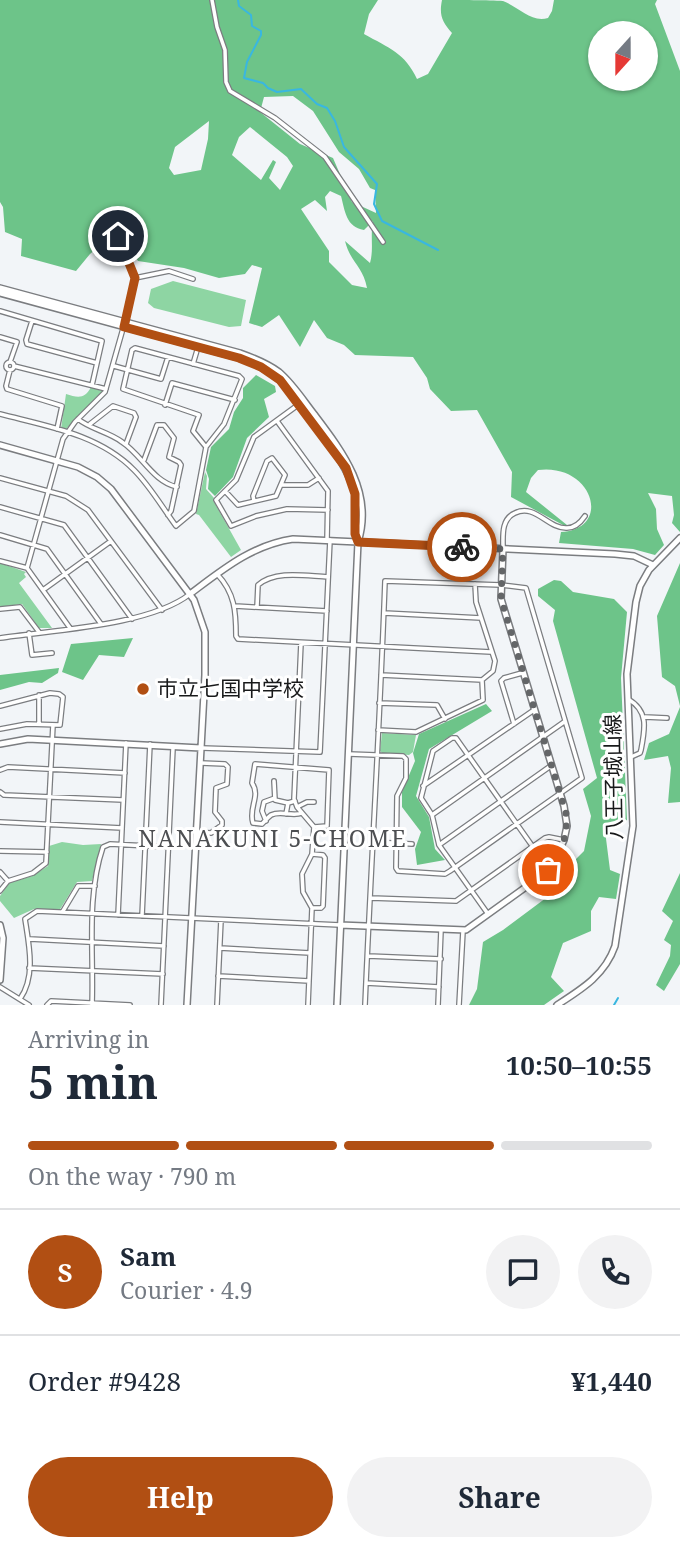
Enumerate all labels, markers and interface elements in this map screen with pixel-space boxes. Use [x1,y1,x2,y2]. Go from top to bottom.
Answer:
north arrow [588,21,658,91]
map controls [588,21,658,91]
pin [88,206,148,266]
icon: home [99,217,137,255]
courier [427,512,497,582]
icon: bike [443,528,481,566]
place label: 市立七国中学校 [157,674,304,702]
marker: 市立七国中学校 [135,681,151,697]
street label: 八王子城山線 [598,714,628,840]
district label: NANAKUNI 5-CHOME [138,822,408,854]
pin [518,840,578,900]
icon: bag [529,851,567,889]
text: Arriving in [28,1023,149,1055]
text: 10:50–10:55 [506,1047,652,1083]
text: 5 min [28,1050,158,1112]
text: On the way · 790 m [28,1160,236,1192]
button: chat [486,1235,560,1309]
button: phone [578,1235,652,1309]
text: Sam [120,1238,176,1274]
text: S [57,1254,73,1290]
text: Courier · 4.9 [120,1274,253,1306]
text: Order #9428 [28,1363,181,1399]
text: ¥1,440 [571,1363,652,1399]
button: Help [28,1457,333,1537]
button: Share [347,1457,652,1537]

